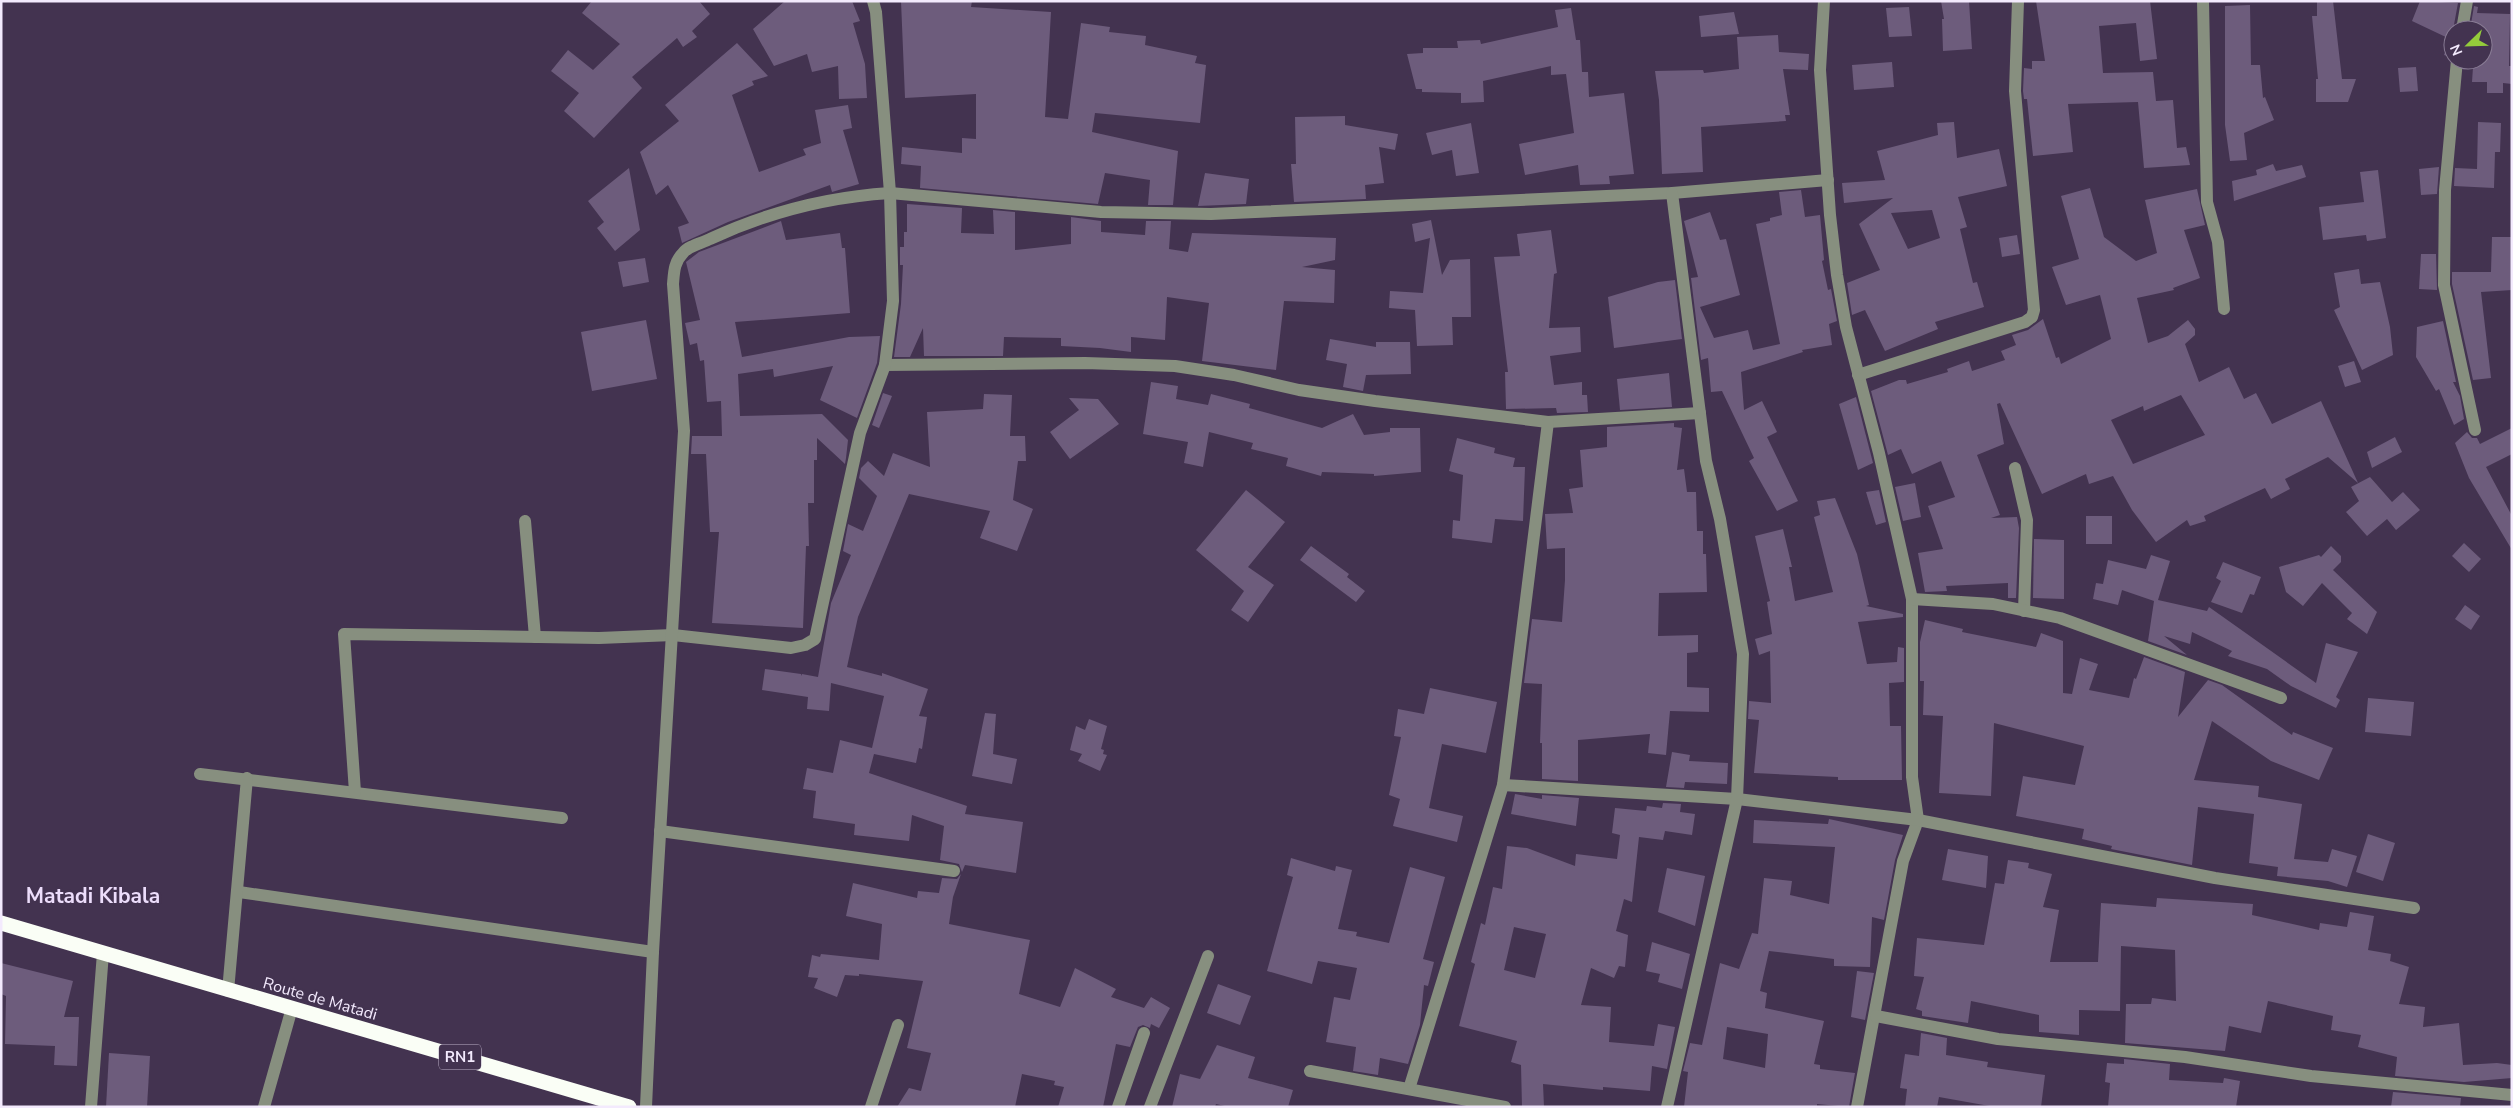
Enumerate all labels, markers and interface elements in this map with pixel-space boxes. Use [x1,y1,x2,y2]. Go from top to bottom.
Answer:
north arrow [2443,20,2493,70]
text: N [2446,41,2467,58]
district label: Matadi Kibala [26,882,160,910]
street label: Route de Matadi [260,972,380,1026]
road number: RN1 [439,1044,481,1070]

